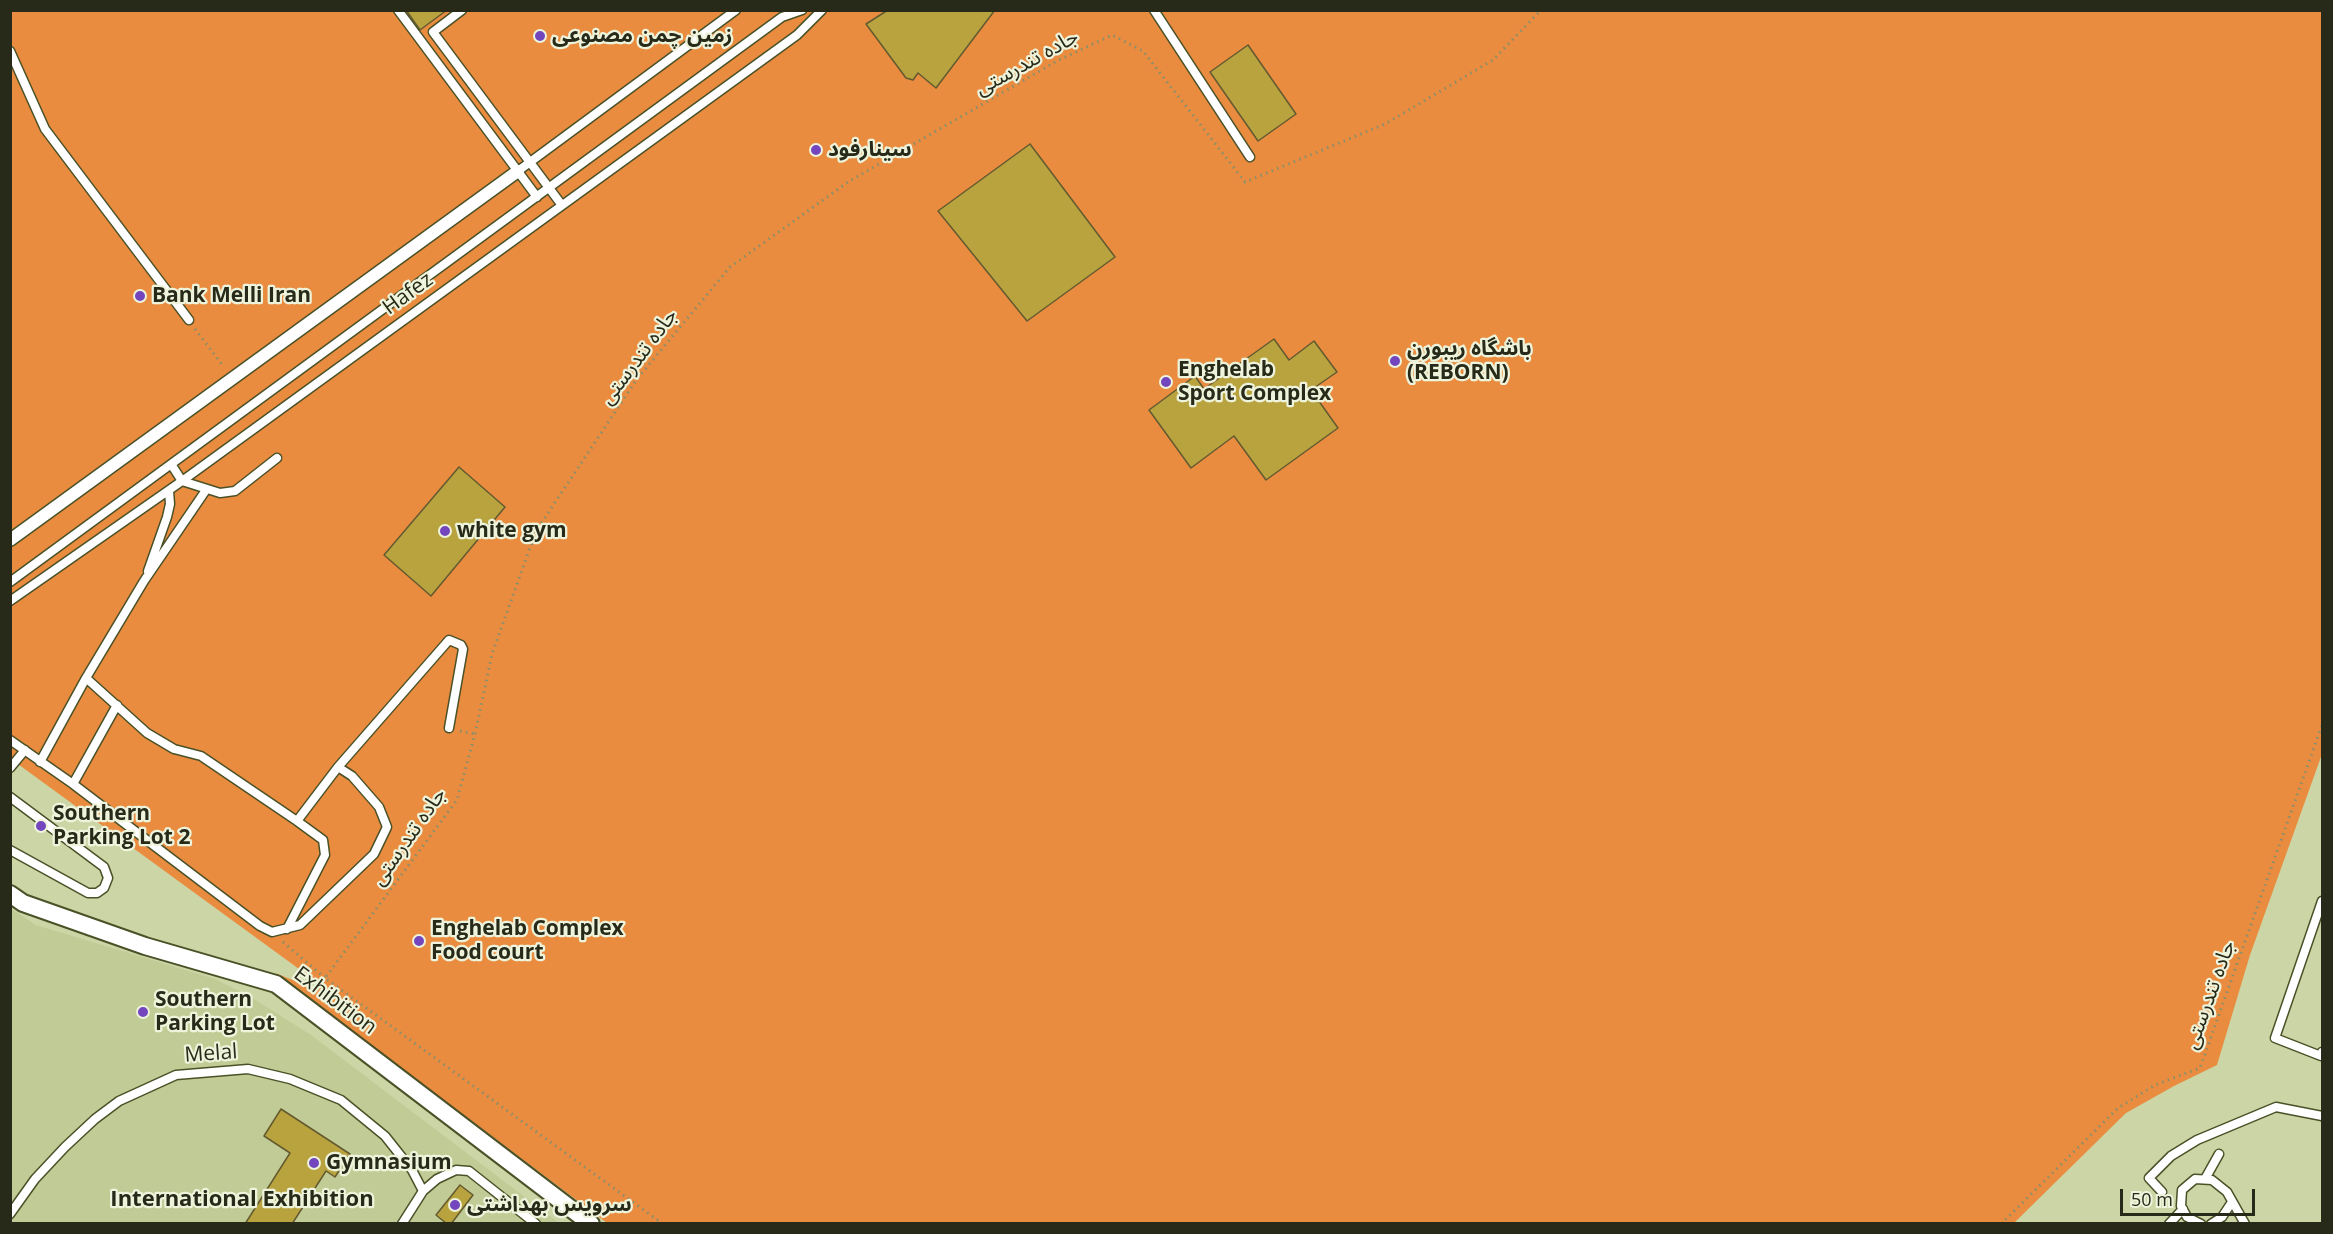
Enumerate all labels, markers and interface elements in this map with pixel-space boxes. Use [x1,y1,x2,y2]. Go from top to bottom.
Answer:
place label: زمین چمن مصنوعی [552,23,732,49]
street label: جاده تندرستی [971,24,1083,102]
marker: زمین چمن مصنوعی [533,29,547,43]
place label: سینارفود [828,137,912,163]
marker: سینارفود [809,143,823,157]
street label: Hafez [378,267,438,321]
place label: Bank Melli Iran [152,283,311,309]
marker: Bank Melli Iran [133,289,147,303]
street label: جاده تندرستی [595,304,683,410]
place label: باشگاه ریبورن (REBORN) [1407,336,1532,386]
marker: باشگاه ریبورن (REBORN) [1388,354,1402,368]
place label: Enghelab Sport Complex [1178,357,1331,407]
marker: Enghelab Sport Complex [1159,375,1173,389]
place label: white gym [457,518,567,544]
marker: white gym [438,524,452,538]
street label: جاده تندرستی [366,783,452,891]
place label: Southern Parking Lot 2 [53,801,190,851]
marker: Southern Parking Lot 2 [34,819,48,833]
place label: Enghelab Complex Food court [431,916,624,966]
marker: Enghelab Complex Food court [412,934,426,948]
street label: جاده تندرستی [2179,937,2241,1053]
street label: Exhibition [289,962,381,1040]
place label: Southern Parking Lot [155,987,275,1037]
marker: Southern Parking Lot [136,1005,150,1019]
street label: Melal [184,1040,238,1068]
place label: Gymnasium [326,1150,452,1176]
marker: Gymnasium [307,1156,321,1170]
scale bar [2123,1177,2258,1215]
district label: International Exhibition [110,1187,374,1213]
text: 50 m [2131,1187,2173,1211]
place label: سرویس بهداشتی [467,1192,632,1218]
marker: سرویس بهداشتی [448,1198,462,1212]

